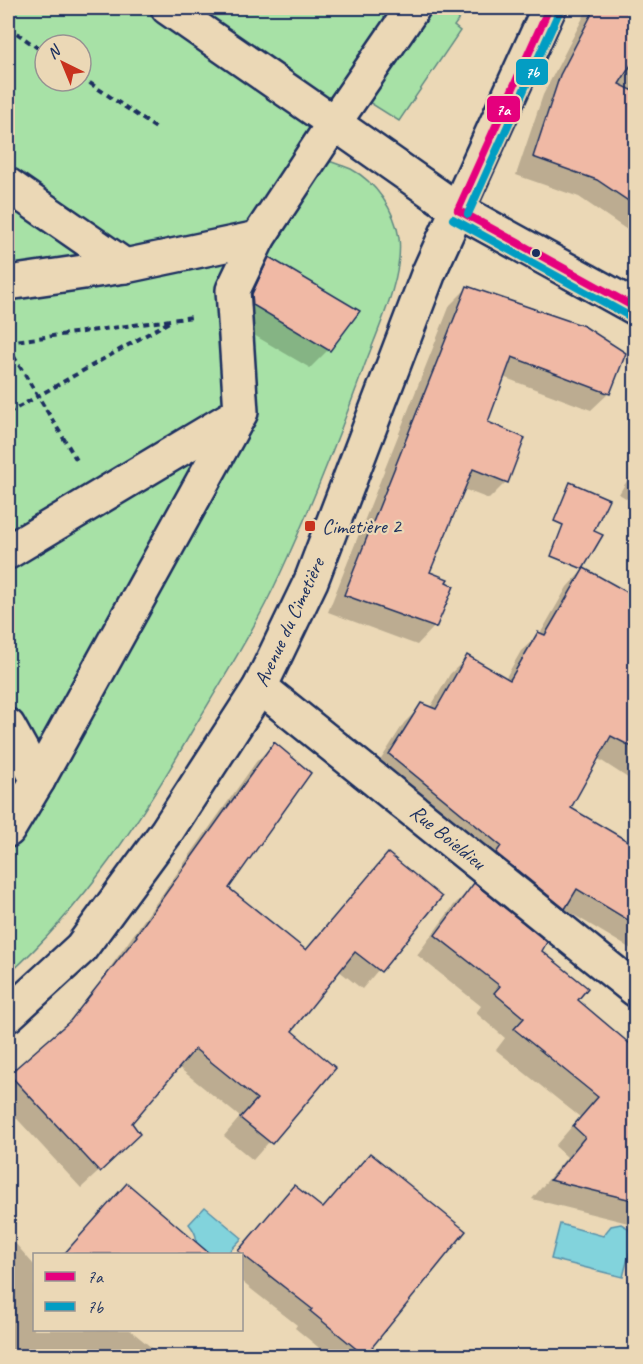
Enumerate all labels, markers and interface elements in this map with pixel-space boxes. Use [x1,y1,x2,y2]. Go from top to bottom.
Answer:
north arrow [33,33,93,93]
text: N [43,40,66,63]
line badge: 7b [515,58,549,86]
text: 7b [525,63,541,83]
line badge: 7a [486,95,521,123]
text: 7a [496,100,512,120]
unlabelled marker [530,247,542,259]
place label: Cimetière 2 [322,513,403,539]
marker: Cimetière 2 [303,519,317,533]
street label: Avenue du Cimetière [248,552,331,690]
street label: Rue Boieldieu [405,799,492,876]
legend [33,1253,243,1331]
text: 7a [87,1266,104,1288]
text: 7b [87,1296,104,1318]

